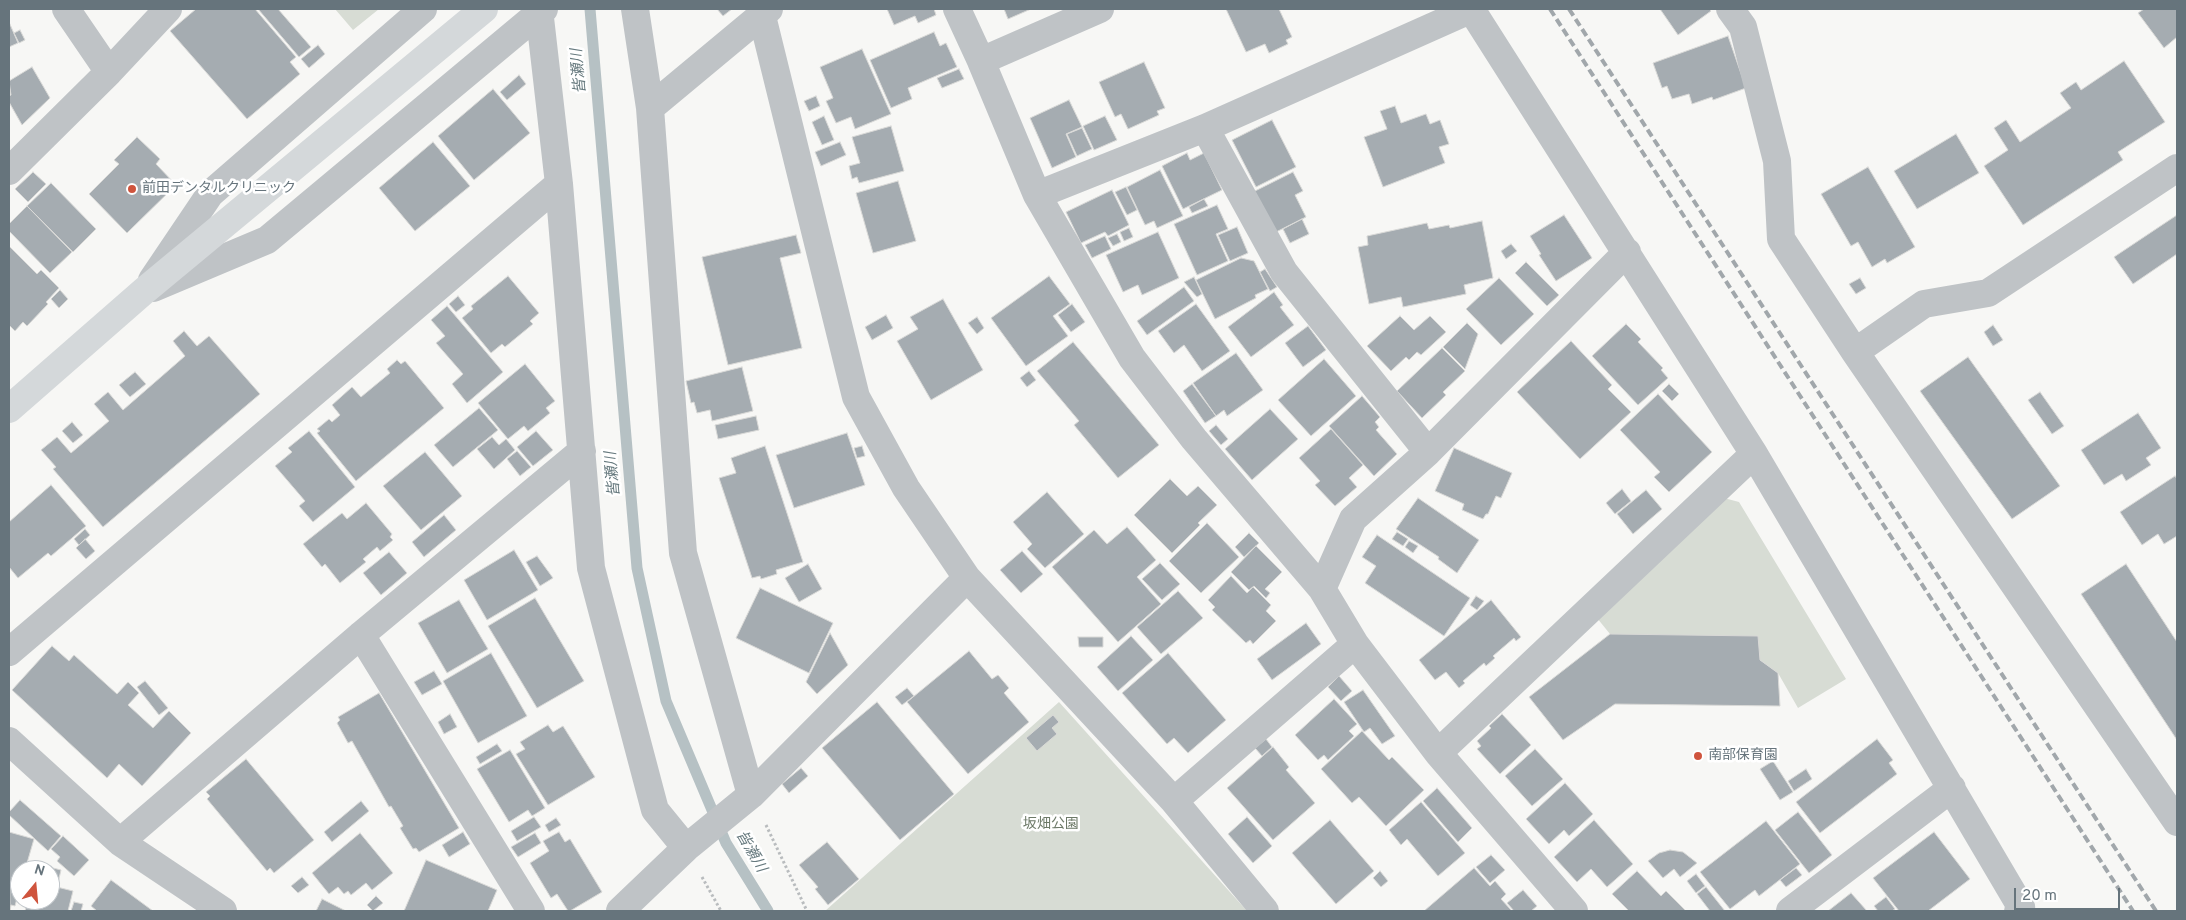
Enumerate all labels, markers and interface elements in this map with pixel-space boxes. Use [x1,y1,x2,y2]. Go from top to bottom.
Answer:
water label: 皆瀬川 [569,48,591,94]
place label: 前田デンタルクリニック [142,181,296,197]
marker: 前田デンタルクリニック [126,183,138,195]
water label: 皆瀬川 [603,451,625,497]
place label: 南部保育園 [1708,748,1778,764]
marker: 南部保育園 [1692,750,1704,762]
park label: 坂畑公園 [1023,817,1079,833]
water label: 皆瀬川 [731,828,769,876]
north arrow [10,860,60,910]
text: N [32,862,47,881]
scale bar [2016,878,2122,910]
text: 20 m [2022,887,2057,906]

